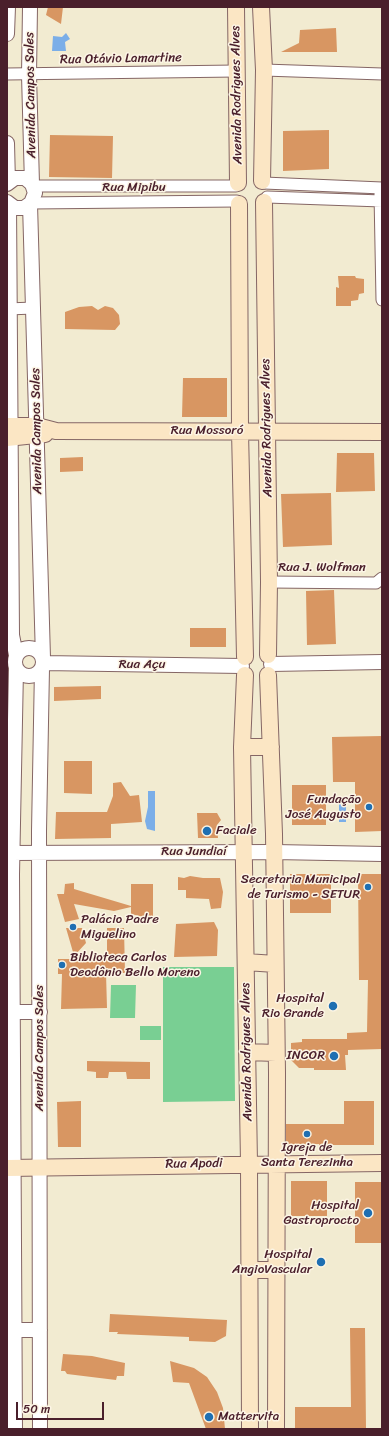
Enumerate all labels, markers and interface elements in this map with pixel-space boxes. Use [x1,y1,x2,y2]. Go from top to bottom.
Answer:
street label: Avenida Rodrigues Alves [228,26,246,164]
street label: Avenida Campos Sales [22,32,40,158]
street label: Rua Otávio Lamartine [60,50,182,68]
street label: Rua Mipibu [102,180,166,196]
street label: Avenida Rodrigues Alves [258,359,276,497]
street label: Avenida Campos Sales [28,368,46,494]
street label: Rua Mossoró [171,423,243,439]
street label: Rua J. Wolfman [278,560,366,576]
street label: Rua Açu [119,657,165,673]
place label: Fundação José Augusto [286,792,361,823]
marker: Fundação José Augusto [364,802,374,812]
place label: Faciale [216,823,257,839]
marker: Faciale [201,825,213,837]
street label: Rua Jundiaí [161,844,227,860]
place label: Secretaria Municipal de Turismo - SETUR [241,872,360,903]
marker: Secretaria Municipal de Turismo - SETUR [363,882,373,892]
place label: Palácio Padre Miguelino [81,912,159,943]
marker: Palácio Padre Miguelino [68,922,78,932]
place label: Biblioteca Carlos Deodônio Bello Moreno [70,950,200,981]
marker: Biblioteca Carlos Deodônio Bello Moreno [57,960,67,970]
street label: Avenida Rodrigues Alves [238,983,256,1121]
street label: Avenida Campos Sales [32,985,48,1111]
place label: Hospital Rio Grande [262,991,324,1022]
marker: Hospital Rio Grande [327,1000,339,1012]
place label: INCOR [287,1048,325,1064]
marker: INCOR [328,1050,340,1062]
marker: Igreja de Santa Terezinha [302,1129,312,1139]
place label: Igreja de Santa Terezinha [261,1140,353,1171]
street label: Rua Apodi [165,1156,223,1172]
place label: Hospital Gastroprocto [283,1198,359,1229]
marker: Hospital Gastroprocto [362,1207,374,1219]
place label: Hospital AngioVascular [232,1247,312,1278]
marker: Hospital AngioVascular [315,1256,327,1268]
scale bar [18,1394,106,1420]
text: 50 m [23,1398,50,1420]
place label: Mattervita [218,1409,279,1425]
marker: Mattervita [203,1411,215,1423]

